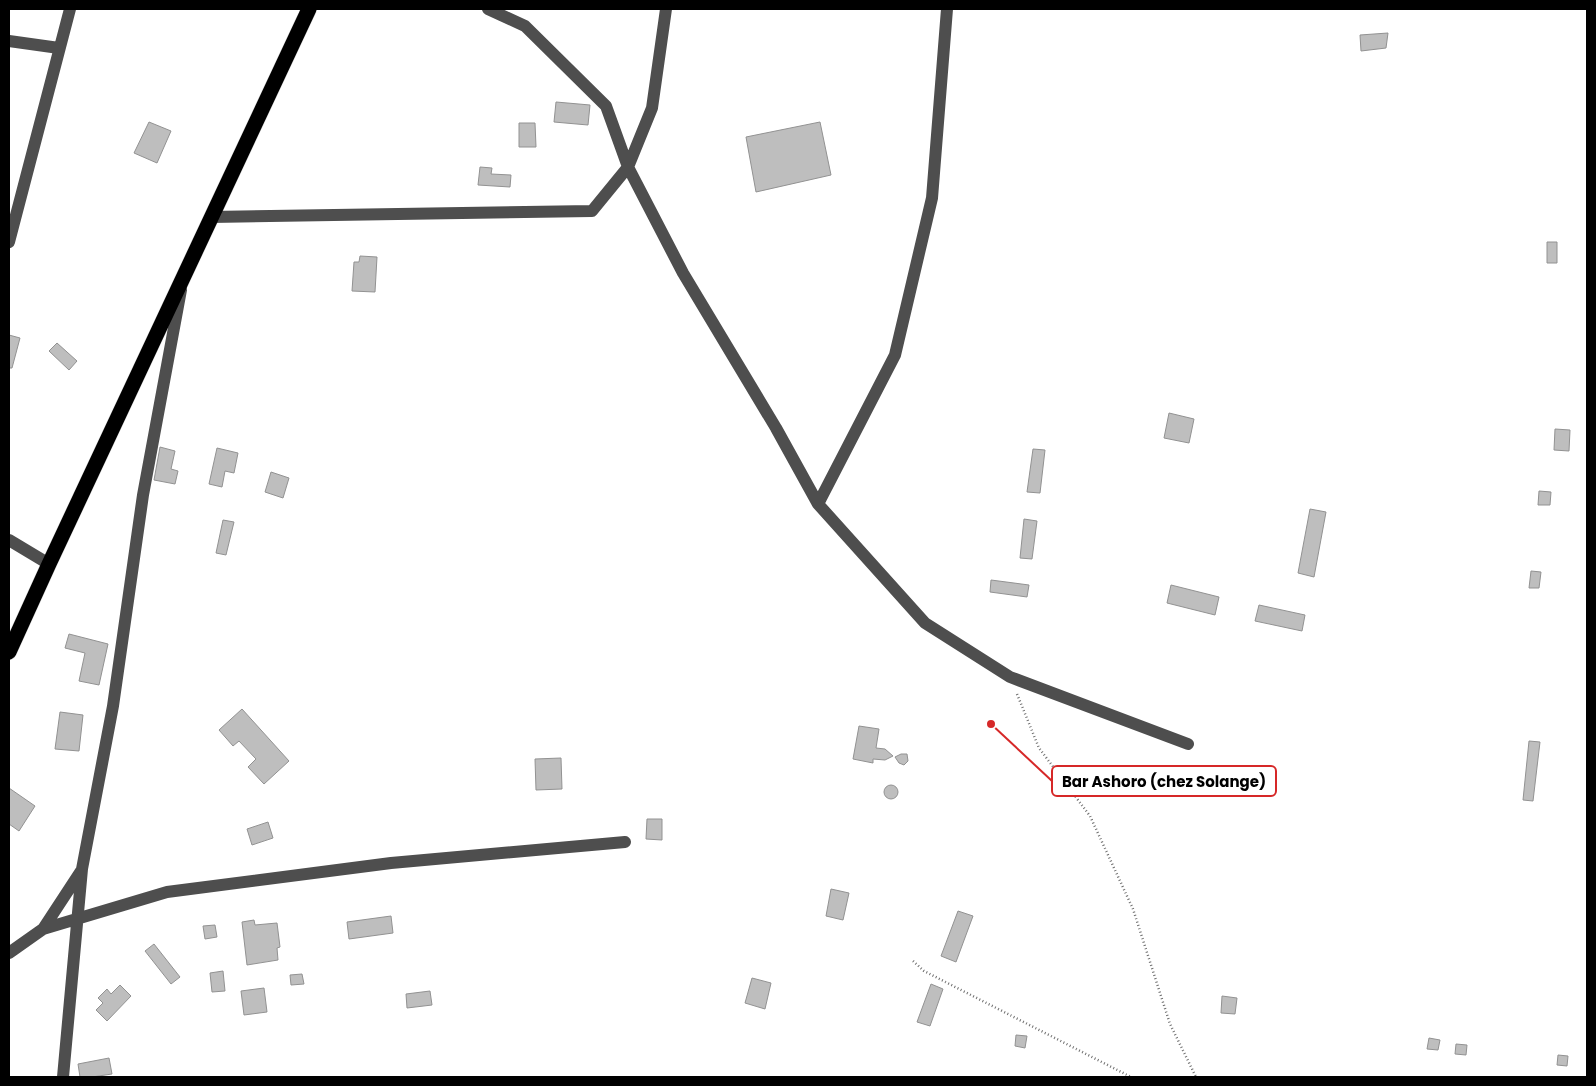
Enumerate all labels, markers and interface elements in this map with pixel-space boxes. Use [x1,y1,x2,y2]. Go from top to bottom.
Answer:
callout: Bar Ashoro (chez Solange) [1052,766,1276,796]
text: Bar Ashoro (chez Solange) [1062,771,1266,792]

